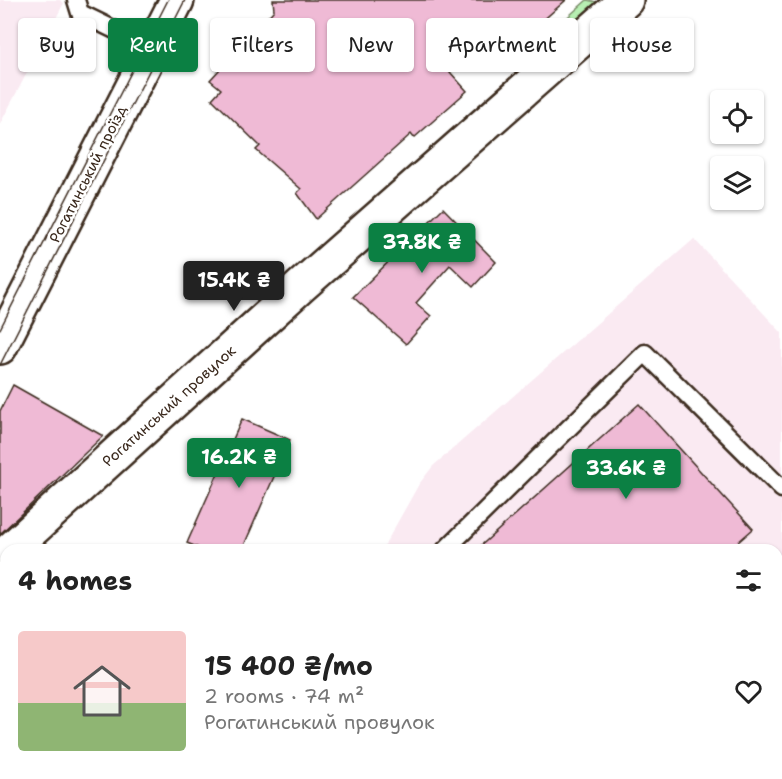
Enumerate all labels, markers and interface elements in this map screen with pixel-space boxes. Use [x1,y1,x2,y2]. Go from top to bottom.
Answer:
chip: Buy [18,18,96,72]
chip: Rent [108,18,198,72]
chip: Filters [210,18,315,72]
chip: New [327,18,414,72]
chip: Apartment [426,18,578,72]
chip: House [590,18,694,72]
map controls [710,90,764,210]
button: locate [710,90,764,144]
street label: Рогатинський проїзд [45,101,132,246]
button: layers [710,156,764,210]
pin: 37.8K ₴ [367,223,477,274]
text: 37.8K ₴ [382,229,462,255]
pin: 15.4K ₴ [179,261,289,312]
text: 15.4K ₴ [197,267,271,293]
street label: Рогатинський провулок [98,341,240,471]
pin: 16.2K ₴ [184,438,294,489]
text: 16.2K ₴ [201,444,277,470]
pin: 33.6K ₴ [571,449,681,500]
text: 33.6K ₴ [586,455,666,481]
text: 4 homes [18,563,132,598]
icon: filters [732,564,765,597]
text: 15 400 ₴/mo [204,648,373,683]
icon: home [66,655,138,727]
icon: heart [732,675,765,708]
text: 2 rooms · 74 m² [204,683,364,709]
text: Рогатинський провулок [204,709,435,735]

